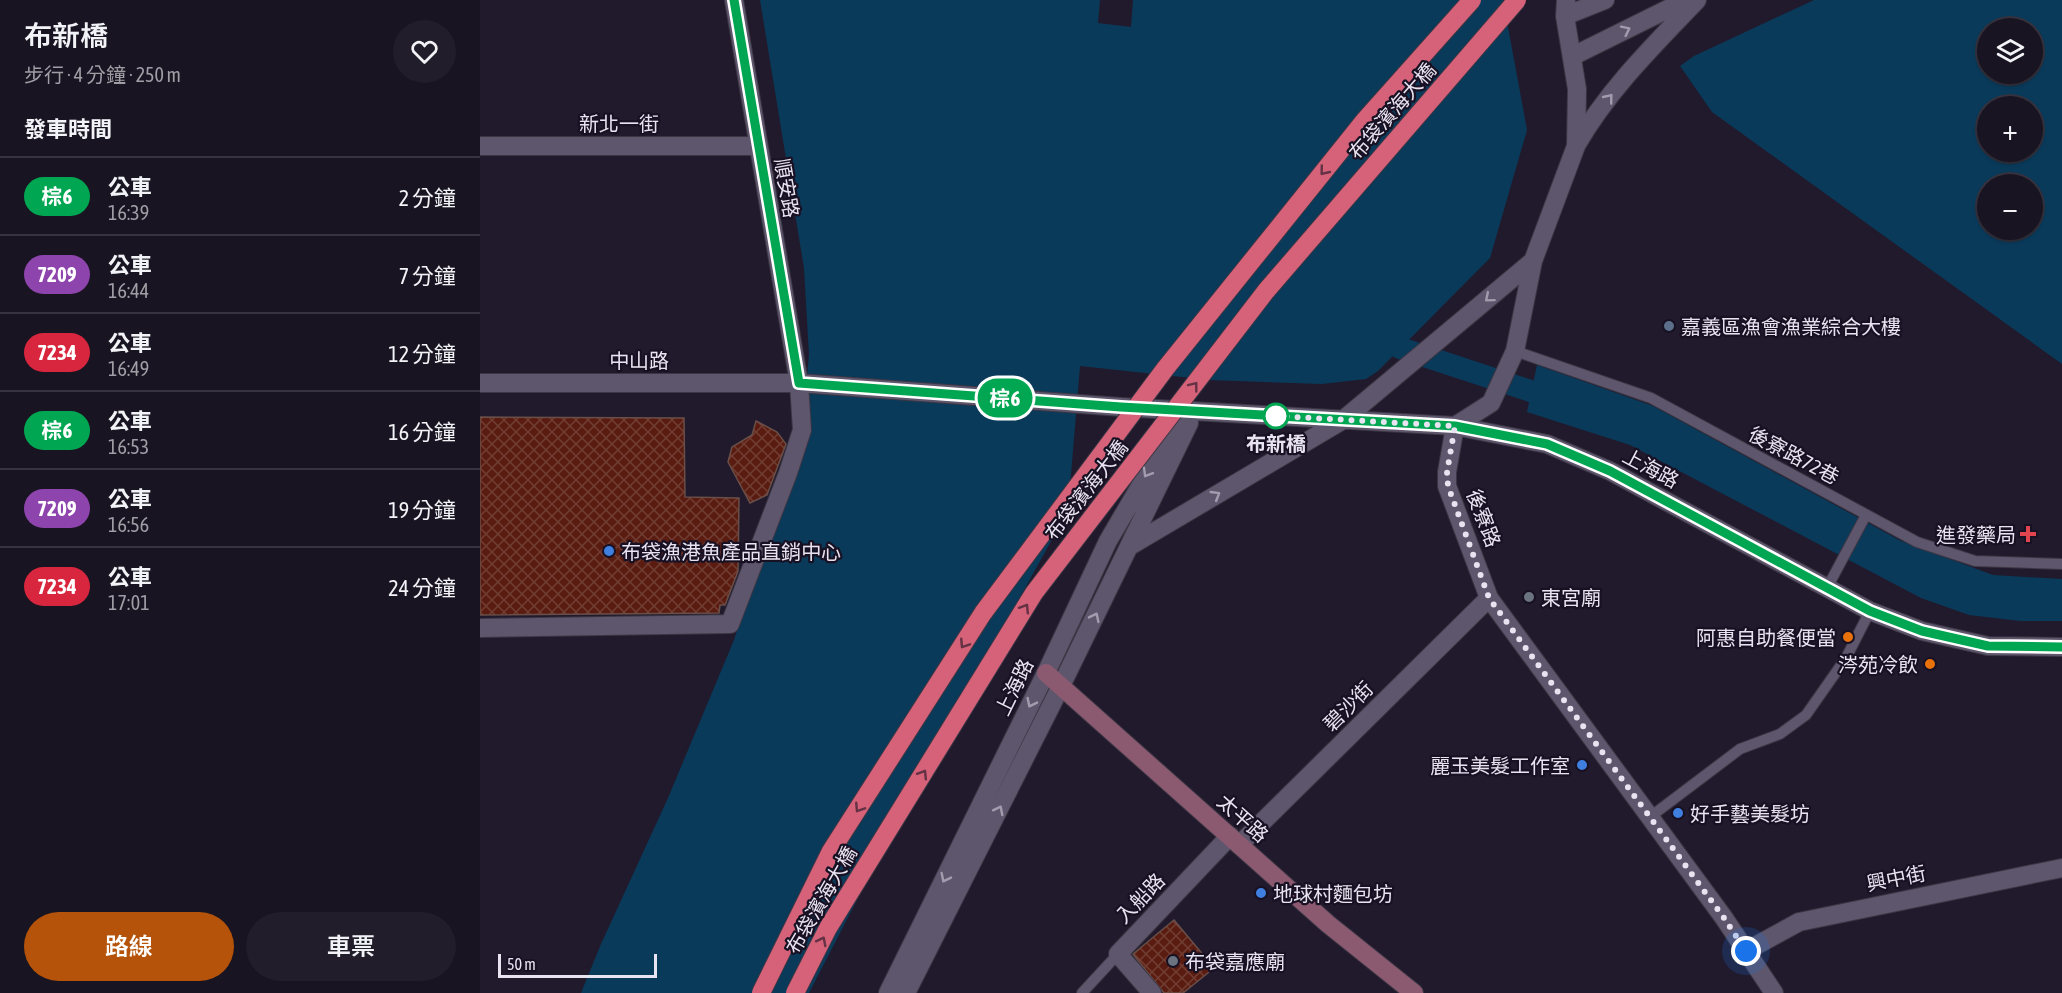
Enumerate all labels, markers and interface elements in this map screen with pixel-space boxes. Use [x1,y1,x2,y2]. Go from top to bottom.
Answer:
map controls [1977,18,2043,240]
button: layers [1977,18,2043,84]
text: 布新橋 [24,20,108,52]
button: heart [393,20,456,83]
one-way arrow [1619,25,1630,37]
street label: 布袋濱海大橋 [1344,58,1440,164]
text: 步行 · 4 分鐘 · 250 m [24,63,181,86]
one-way arrow [1601,94,1612,105]
button: + [1977,96,2043,162]
street label: 新北一街 [579,112,659,135]
text: 發車時間 [24,116,112,142]
street label: 順安路 [770,156,804,220]
one-way arrow [1320,164,1331,175]
text: 公車 [108,174,152,200]
button: − [1977,174,2043,240]
text: 棕6 [42,184,72,208]
text: 2 分鐘 [399,185,456,211]
text: 16:39 [108,201,149,224]
text: 公車 [108,252,152,278]
text: 7209 [37,262,77,286]
text: 7 分鐘 [399,263,456,289]
text: 16:44 [108,279,149,302]
one-way arrow [1485,291,1496,302]
place label: 嘉義區漁會漁業綜合大樓 [1681,315,1901,338]
marker: 嘉義區漁會漁業綜合大樓 [1662,319,1676,333]
text: 公車 [108,330,152,356]
text: 7234 [37,340,77,364]
text: 12 分鐘 [388,341,456,367]
street label: 中山路 [609,349,669,372]
text: 16:49 [108,357,149,380]
line badge: 棕6 [978,378,1032,418]
one-way arrow [1186,382,1197,393]
text: 棕6 [990,386,1020,410]
marker: 布新橋 [1263,403,1289,429]
text: 公車 [108,408,152,434]
text: 棕6 [42,418,72,442]
text: 16 分鐘 [388,419,456,445]
street label: 後寮路72巷 [1745,422,1843,488]
place label: 布新橋 [1246,432,1306,455]
text: 16:53 [108,435,149,458]
street label: 布袋濱海大橋 [1040,436,1132,544]
street label: 上海路 [1619,444,1683,492]
one-way arrow [1142,467,1154,477]
text: 公車 [108,486,152,512]
street label: 後寮路 [1463,486,1505,550]
one-way arrow [1210,490,1220,502]
text: 7209 [37,496,77,520]
text: 19 分鐘 [388,497,456,523]
text: 16:56 [108,513,149,536]
place label: 進發藥局 [1936,523,2016,546]
marker: 進發藥局 [2021,527,2035,541]
place label: 布袋漁港魚產品直銷中心 [621,540,841,563]
marker: 布袋漁港魚產品直銷中心 [602,544,616,558]
text: 公車 [108,564,152,590]
text: 7234 [37,574,77,598]
text: 24 分鐘 [388,575,456,601]
place label: 東宮廟 [1541,586,1601,609]
marker: 東宮廟 [1522,590,1536,604]
text: 17:01 [108,591,150,614]
one-way arrow [1018,604,1030,614]
one-way arrow [1088,612,1099,623]
place label: 阿惠自助餐便當 [1696,626,1836,649]
marker: 阿惠自助餐便當 [1841,630,1855,644]
one-way arrow [960,637,971,648]
place label: 涔苑冷飲 [1838,653,1918,676]
street label: 上海路 [991,655,1037,719]
marker: 涔苑冷飲 [1923,657,1937,671]
street label: 碧沙街 [1319,677,1377,735]
one-way arrow [1027,697,1039,708]
place label: 麗玉美髮工作室 [1430,754,1570,777]
marker: 麗玉美髮工作室 [1575,758,1589,772]
one-way arrow [915,770,927,780]
street label: 太平路 [1213,789,1273,847]
one-way arrow [854,802,866,812]
place label: 好手藝美髮坊 [1690,802,1810,825]
one-way arrow [991,805,1003,816]
marker: 好手藝美髮坊 [1671,806,1685,820]
street label: 布袋濱海大橋 [781,842,861,958]
street label: 興中街 [1864,861,1928,895]
street label: 入船路 [1111,868,1169,928]
one-way arrow [940,872,952,883]
place label: 地球村麵包坊 [1273,882,1393,905]
marker: 地球村麵包坊 [1254,886,1268,900]
button: 路線 [24,912,234,981]
button: 車票 [246,912,456,981]
one-way arrow [814,936,826,947]
your location [1731,936,1761,966]
place label: 布袋嘉應廟 [1185,950,1285,973]
scale bar [498,951,657,978]
marker: 布袋嘉應廟 [1166,954,1180,968]
text: 50 m [507,955,536,973]

